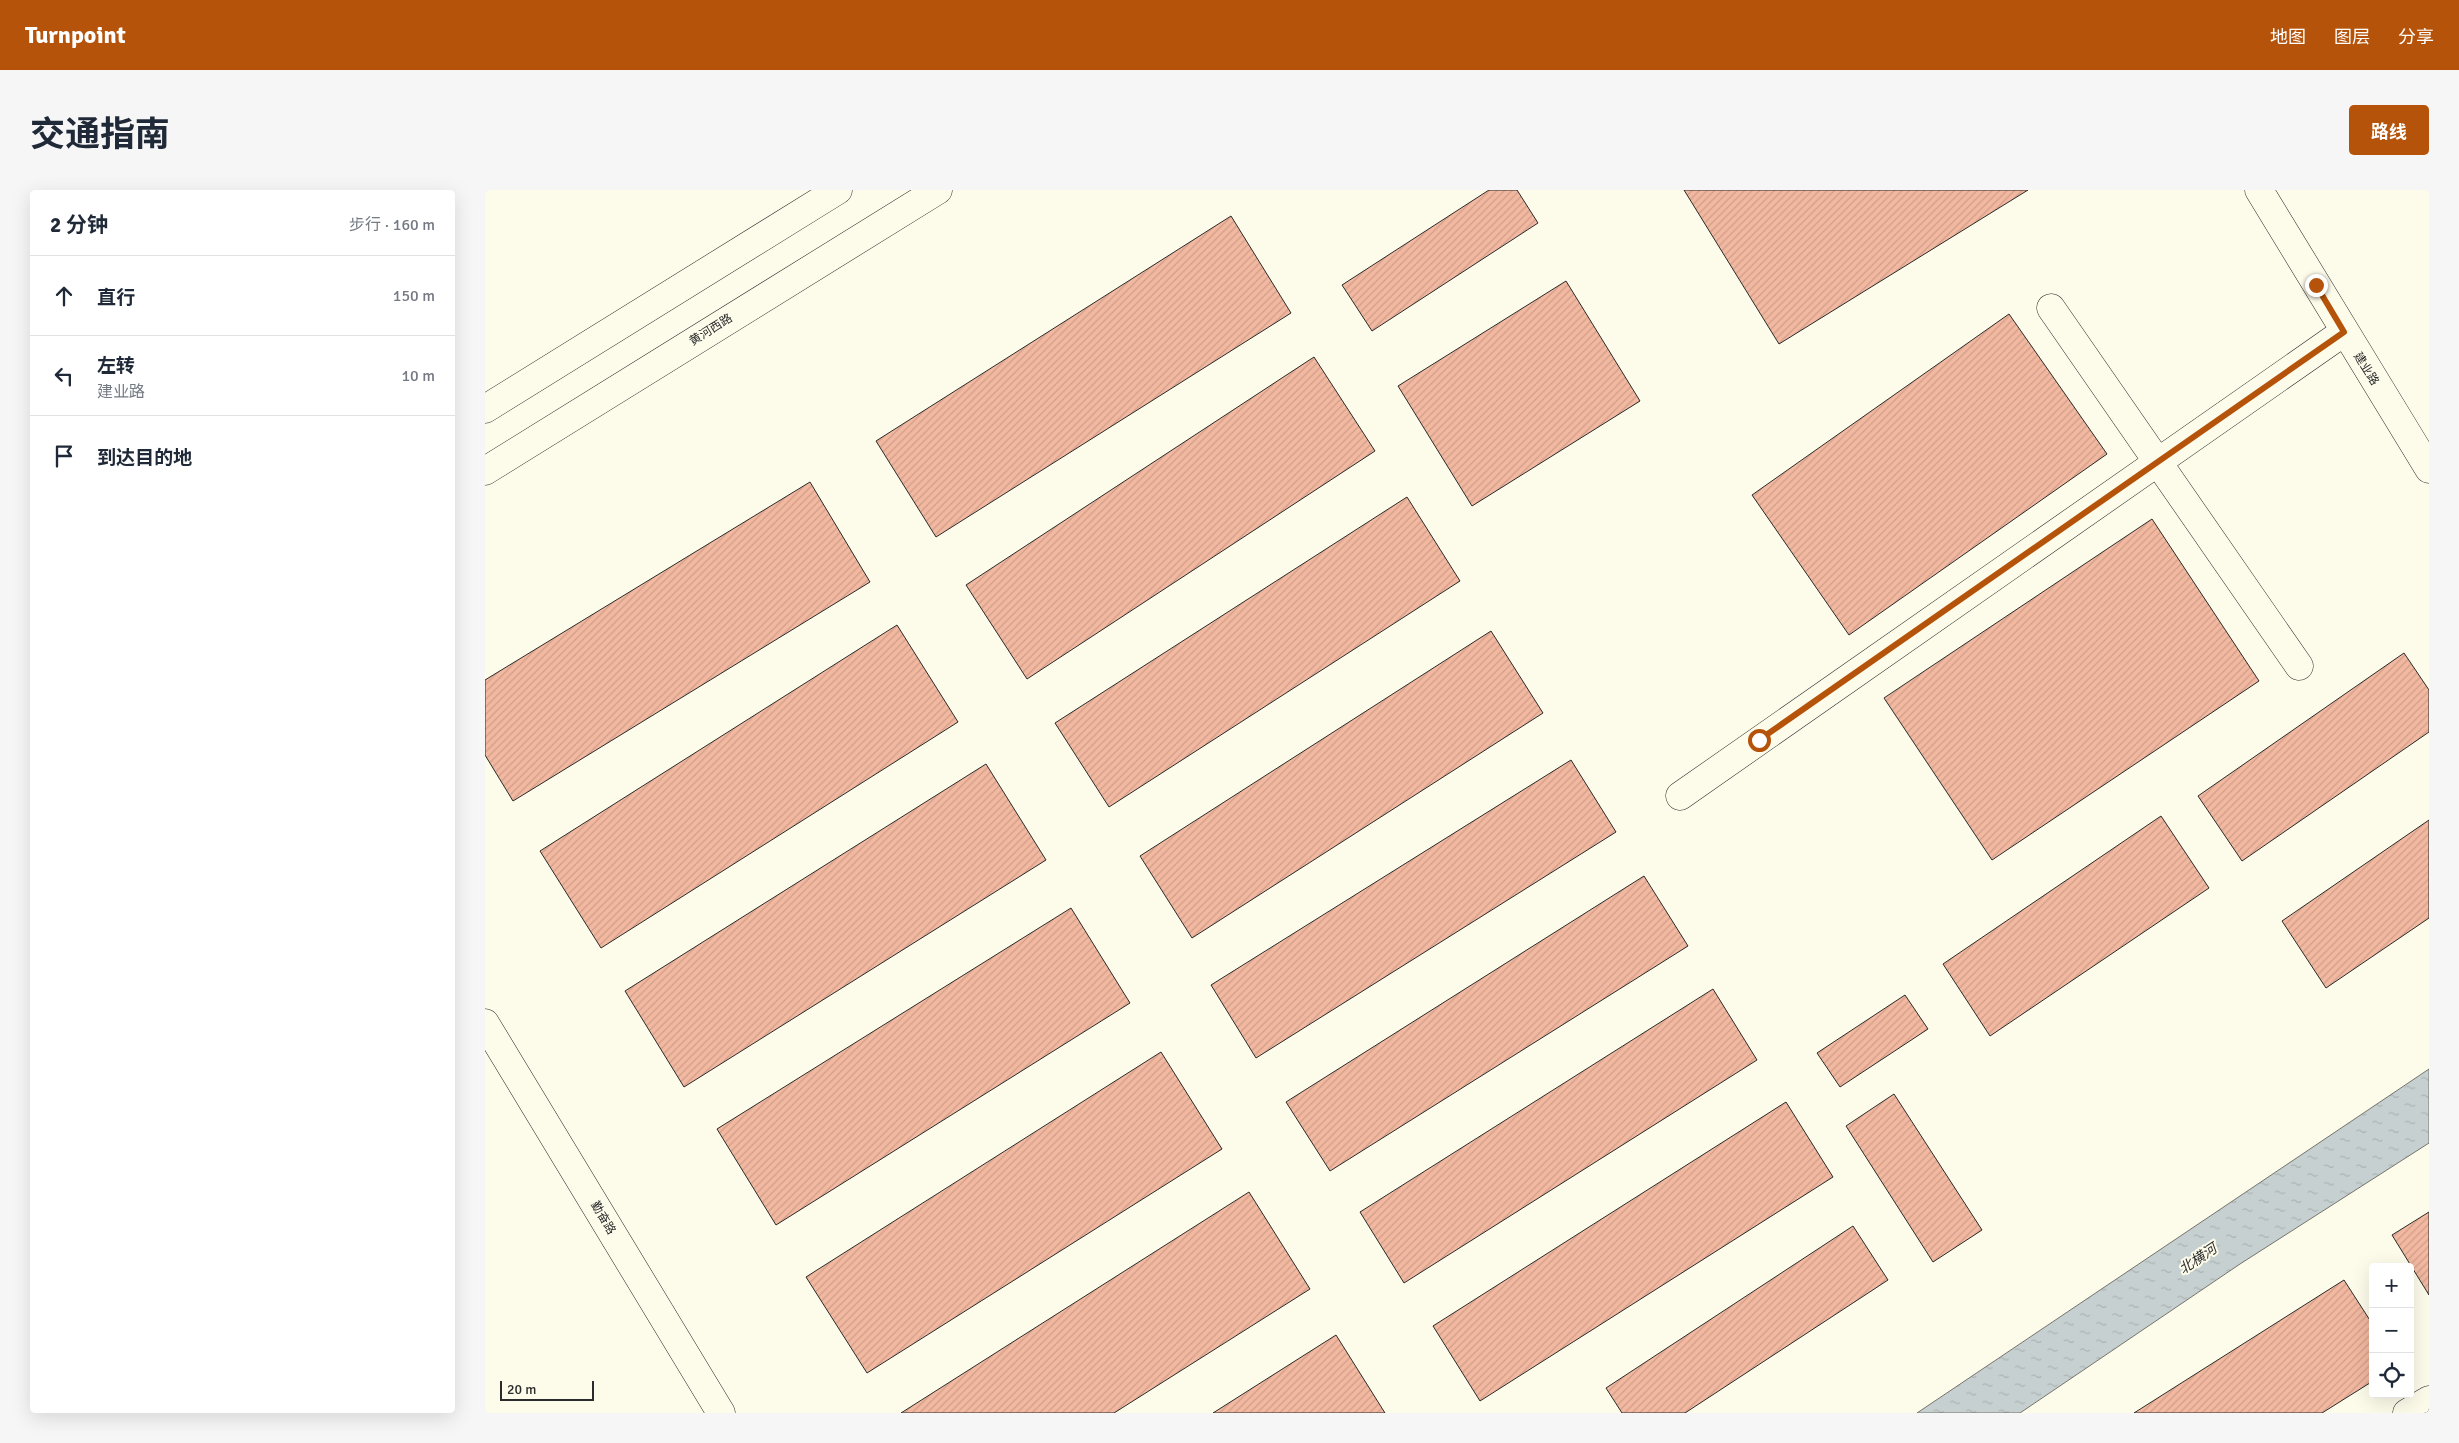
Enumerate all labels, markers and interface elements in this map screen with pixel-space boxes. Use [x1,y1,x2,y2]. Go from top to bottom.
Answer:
text: Turnpoint [25,20,126,50]
text: 地图 [2270,26,2306,48]
text: 图层 [2334,26,2370,48]
text: 分享 [2398,26,2434,48]
button: 路线 [2349,105,2429,155]
text: 交通指南 [30,113,170,156]
text: 2 分钟 [50,212,108,238]
text: 步行 · 160 m [349,215,435,235]
route end [2305,274,2328,297]
icon: ahead [50,282,78,310]
text: 直行 [97,286,135,310]
text: 150 m [393,286,435,306]
street label: 黄河西路 [687,311,735,349]
street label: 建业路 [2350,350,2382,388]
text: 左转 [97,354,135,378]
icon: left [50,362,78,390]
text: 10 m [401,366,435,386]
text: 建业路 [97,382,145,402]
icon: arrive [50,442,78,470]
text: 到达目的地 [97,446,192,470]
route start [1748,729,1771,752]
street label: 勤奋路 [587,1199,619,1237]
water label: 北横河 [2176,1239,2223,1278]
map controls [2369,1263,2414,1398]
button: + [2369,1263,2414,1308]
button: − [2369,1308,2414,1353]
button: locate [2369,1353,2414,1398]
scale bar [500,1378,594,1401]
text: 20 m [507,1381,536,1398]

